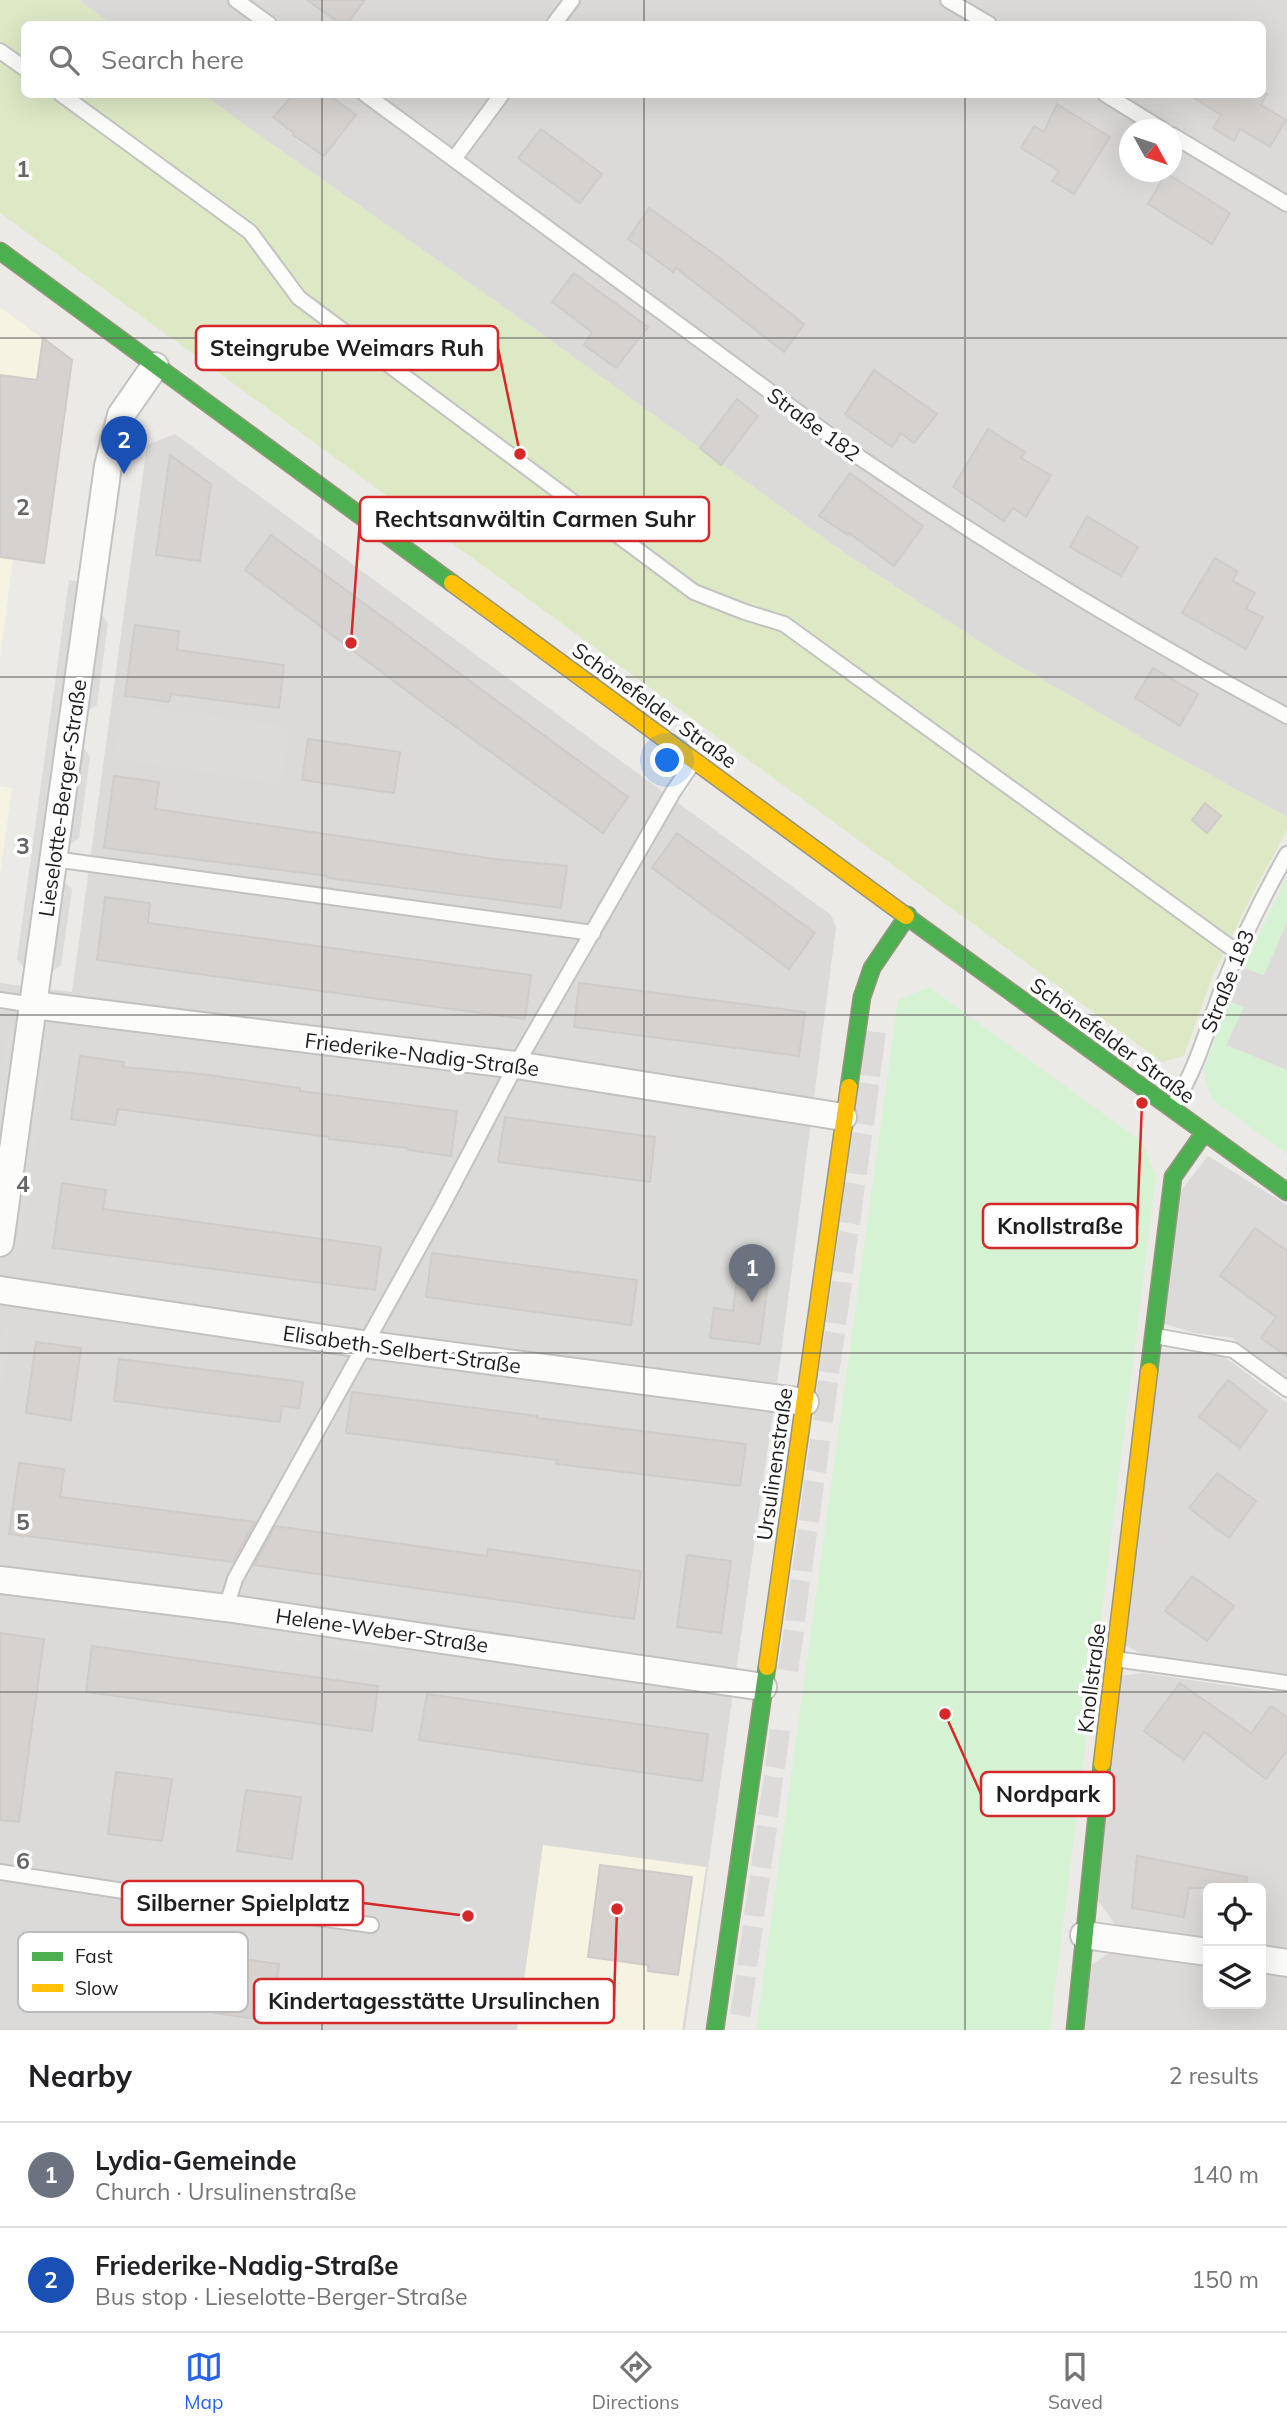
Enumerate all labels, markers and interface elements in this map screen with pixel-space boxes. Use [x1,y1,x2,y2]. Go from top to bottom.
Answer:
search box [21,21,1266,98]
icon: search [45,41,83,79]
text: Search here [101,43,244,76]
north arrow [1119,119,1182,182]
text: 1 [16,154,30,183]
callout: Steingrube Weimars Ruh [196,326,498,370]
text: Steingrube Weimars Ruh [210,333,484,362]
street label: Straße 182 [762,382,866,466]
pin: 2 [101,416,147,474]
text: 2 [16,492,30,521]
callout: Rechtsanwältin Carmen Suhr [360,497,709,541]
text: Rechtsanwältin Carmen Suhr [374,504,696,533]
street label: Schönefelder Straße [568,637,742,773]
street label: Lieselotte-Berger-Straße [32,677,92,919]
your location [650,743,684,777]
text: 3 [16,831,30,860]
street label: Straße 183 [1195,926,1259,1036]
street label: Schönefelder Straße [1026,972,1200,1108]
street label: Friederike-Nadig-Straße [303,1027,541,1081]
text: 4 [16,1169,30,1198]
callout: Knollstraße [983,1204,1137,1248]
text: Knollstraße [997,1211,1123,1240]
pin: 1 [729,1244,775,1302]
street label: Elisabeth-Selbert-Straße [281,1319,523,1379]
street label: Ursulinenstraße [750,1386,798,1542]
text: 5 [16,1507,30,1536]
street label: Helene-Weber-Straße [274,1602,490,1658]
street label: Knollstraße [1071,1622,1111,1734]
callout: Nordpark [981,1772,1114,1816]
text: Nordpark [996,1779,1101,1808]
text: 6 [16,1846,30,1875]
callout: Silberner Spielplatz [122,1881,363,1925]
map controls [1203,1883,1266,2009]
button: locate [1203,1883,1266,1946]
text: Silberner Spielplatz [136,1888,350,1917]
legend [18,1932,248,2012]
text: Fast [75,1944,113,1968]
button: layers [1203,1946,1266,2009]
text: Slow [75,1976,119,2000]
callout: Kindertagesstätte Ursulinchen [254,1979,614,2023]
text: Kindertagesstätte Ursulinchen [268,1986,600,2015]
text: Nearby [28,2057,132,2095]
text: 2 results [1169,2061,1259,2090]
text: Lydia-Gemeinde [95,2144,297,2177]
text: 1 [44,2160,58,2189]
text: 140 m [1191,2160,1259,2189]
text: Church · Ursulinenstraße [95,2177,356,2206]
text: Friederike-Nadig-Straße [95,2249,398,2282]
text: 2 [44,2265,58,2294]
text: 150 m [1191,2265,1259,2294]
text: Bus stop · Lieselotte-Berger-Straße [95,2282,467,2311]
tab: Map [184,2348,223,2414]
tab: Directions [592,2348,680,2414]
tab: Saved [1048,2348,1103,2414]

